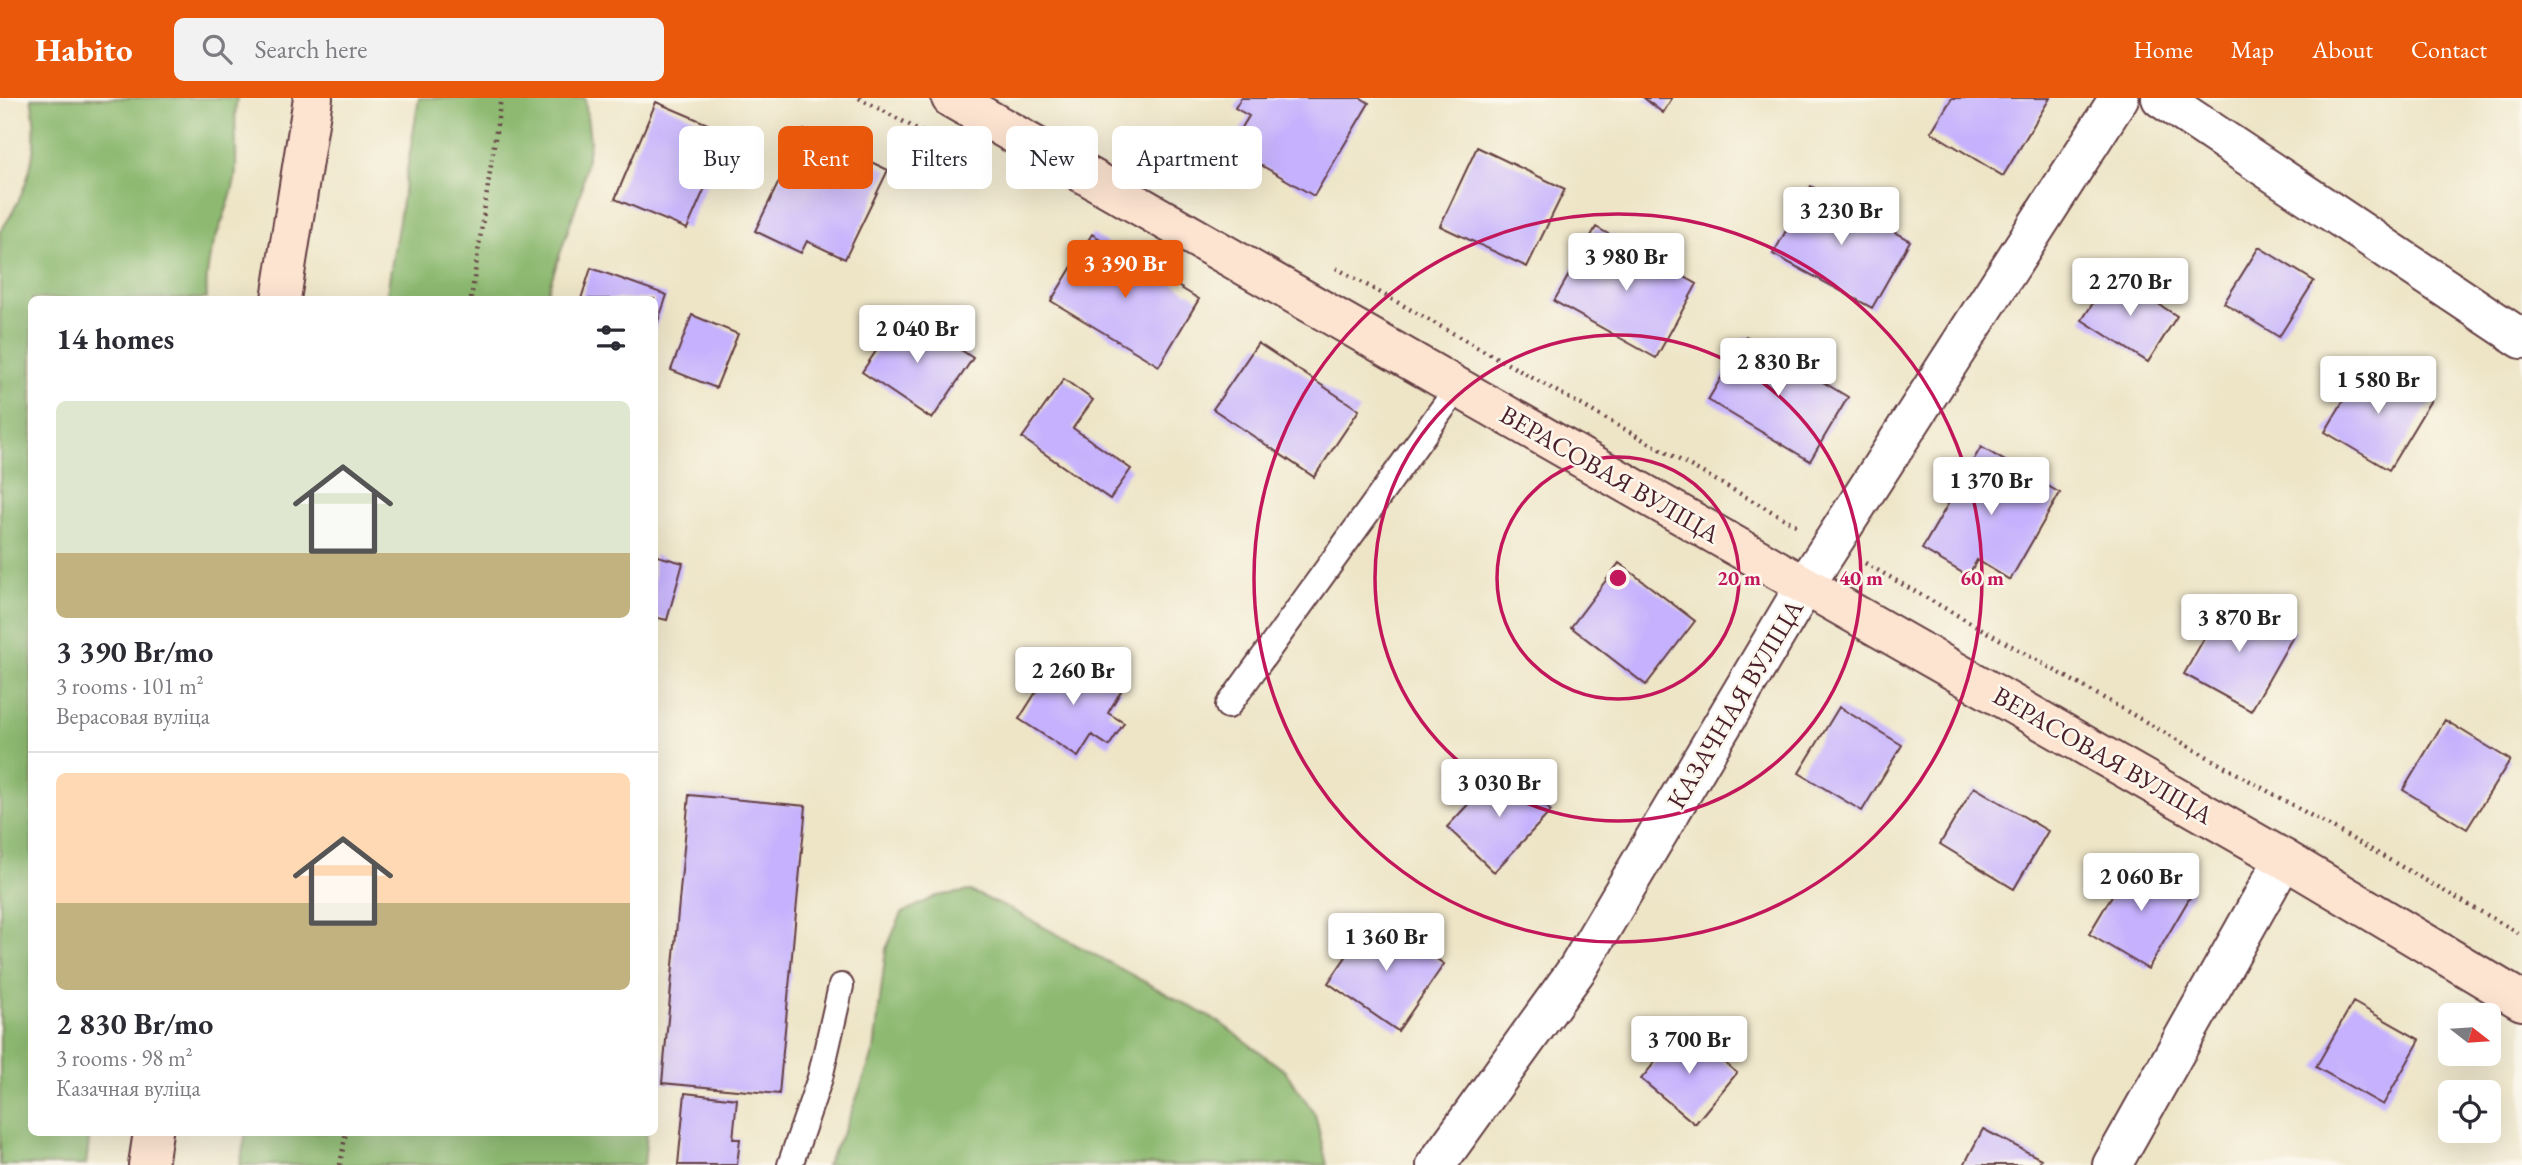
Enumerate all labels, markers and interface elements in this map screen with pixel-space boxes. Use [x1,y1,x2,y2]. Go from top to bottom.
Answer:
search box [174,18,664,81]
text: Habito [35,28,132,71]
icon: search [198,30,236,68]
text: Search here [254,32,367,66]
text: Home [2133,34,2193,65]
text: Map [2231,34,2274,65]
text: About [2312,34,2373,65]
text: Contact [2411,34,2487,65]
chip: Buy [679,126,764,189]
chip: Rent [778,126,873,189]
chip: Filters [887,126,992,189]
chip: New [1006,126,1098,189]
chip: Apartment [1112,126,1262,189]
pin: 3 230 Br [1769,188,1913,247]
text: 3 230 Br [1799,195,1883,225]
pin: 3 980 Br [1554,234,1698,293]
pin: 3 390 Br [1053,240,1197,300]
text: 3 980 Br [1584,241,1668,271]
text: 3 390 Br [1083,248,1167,278]
pin: 2 270 Br [2058,258,2202,318]
text: 2 270 Br [2088,266,2172,296]
pin: 2 040 Br [845,306,989,365]
text: 2 040 Br [875,313,959,343]
text: 14 homes [56,319,174,358]
icon: filters [592,319,630,357]
pin: 2 830 Br [1706,338,1850,398]
text: 2 830 Br [1736,346,1820,376]
pin: 1 580 Br [2306,356,2450,416]
text: 1 580 Br [2336,364,2420,394]
street label: ВЕРАСОВАЯ ВУЛІЦА [1494,397,1727,551]
icon: home [280,446,406,572]
pin: 1 370 Br [1919,458,2063,517]
text: 1 370 Br [1949,465,2033,495]
text: 20 m [1717,564,1761,591]
text: 40 m [1839,564,1883,591]
text: 60 m [1960,564,2004,591]
centre of rings [1606,566,1630,590]
street label: КАЗАЧНАЯ ВУЛІЦА [1659,592,1811,815]
pin: 3 870 Br [2167,594,2311,654]
text: 3 870 Br [2197,602,2281,632]
text: 3 390 Br/mo [56,632,213,671]
pin: 2 260 Br [1001,648,1145,707]
text: 2 260 Br [1031,655,1115,685]
text: 3 rooms · 101 m² [56,671,204,701]
street label: ВЕРАСОВАЯ ВУЛІЦА [1987,678,2220,832]
text: Верасовая вуліца [56,701,210,731]
pin: 3 030 Br [1427,760,1571,819]
text: 3 030 Br [1457,767,1541,797]
icon: home [280,818,406,944]
pin: 2 060 Br [2069,854,2213,913]
text: 2 060 Br [2099,861,2183,891]
pin: 1 360 Br [1314,914,1458,973]
text: 1 360 Br [1344,921,1428,951]
north arrow [2438,1003,2501,1066]
map controls [2438,1003,2501,1143]
text: 2 830 Br/mo [56,1004,213,1043]
pin: 3 700 Br [1617,1016,1761,1076]
text: 3 700 Br [1647,1024,1731,1054]
text: 3 rooms · 98 m² [56,1043,193,1073]
text: Казачная вуліца [56,1073,201,1103]
button: locate [2438,1080,2501,1143]

